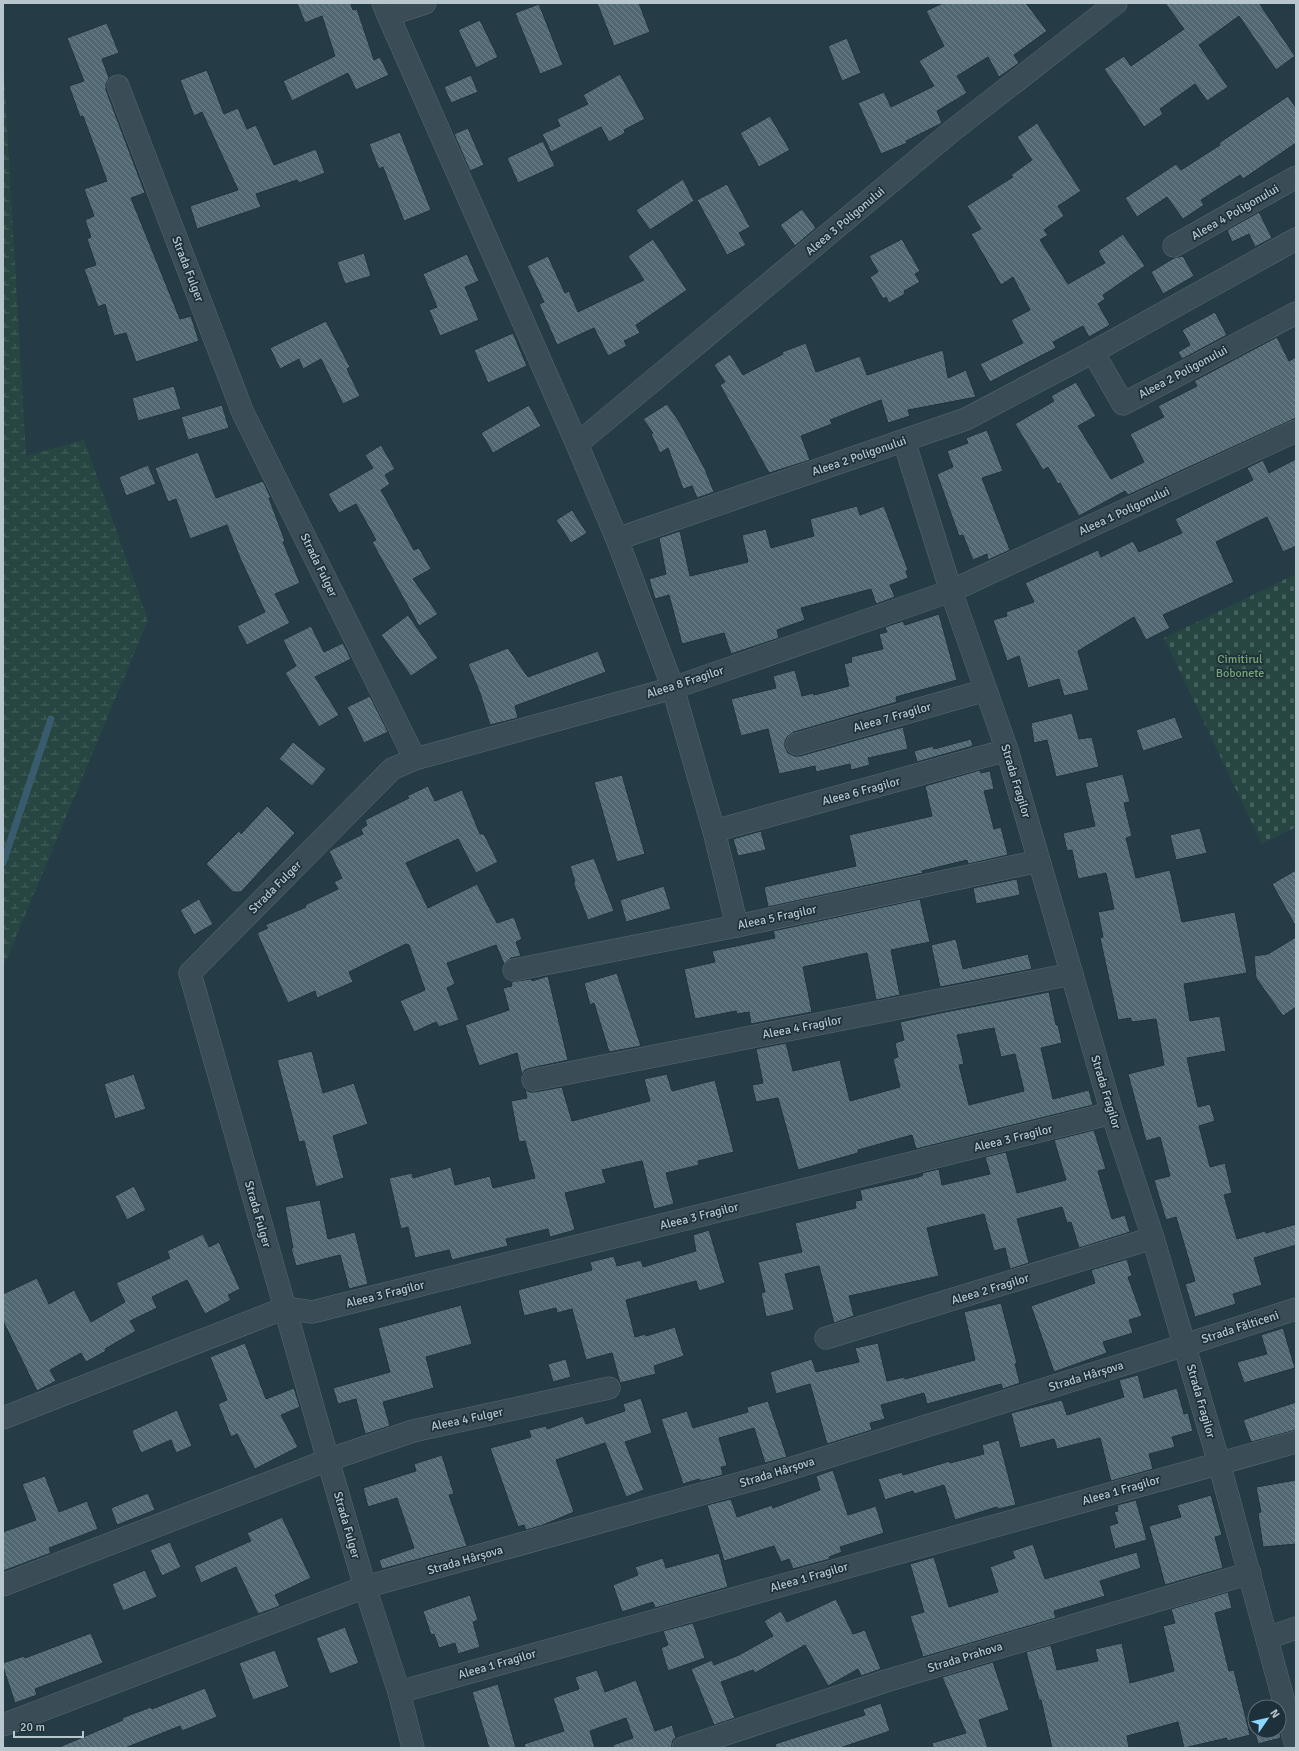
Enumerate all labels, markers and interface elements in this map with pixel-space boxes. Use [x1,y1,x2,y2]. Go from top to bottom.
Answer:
street label: Aleea 4 Poligonului [1189,181,1282,244]
street label: Aleea 3 Poligonului [803,184,888,259]
street label: Strada Fulger [168,234,207,305]
street label: Aleea 2 Poligonului [1136,343,1230,402]
street label: Aleea 2 Poligonului [810,433,908,480]
street label: Aleea 1 Poligonului [1076,484,1172,539]
street label: Strada Fulger [297,531,341,600]
park label: Cimitirul Bobonete [1216,652,1264,681]
street label: Aleea 8 Fragilor [645,663,726,702]
street label: Aleea 7 Fragilor [851,699,933,736]
street label: Strada Fragilor [997,742,1034,820]
street label: Aleea 6 Fragilor [820,774,902,809]
street label: Strada Fulger [246,857,305,917]
street label: Aleea 5 Fragilor [736,902,819,933]
street label: Aleea 4 Fragilor [761,1012,844,1043]
street label: Strada Fragilor [1087,1053,1124,1131]
street label: Aleea 3 Fragilor [972,1121,1055,1155]
street label: Strada Fulger [241,1179,274,1250]
street label: Aleea 3 Fragilor [658,1199,741,1233]
street label: Aleea 2 Fragilor [949,1270,1031,1308]
street label: Aleea 3 Fragilor [344,1277,427,1311]
street label: Strada Fălticeni [1200,1308,1281,1347]
street label: Strada Hârșova [1047,1358,1126,1395]
street label: Strada Fragilor [1183,1362,1218,1440]
street label: Aleea 4 Fulger [430,1404,505,1434]
street label: Strada Hârșova [738,1454,817,1491]
street label: Aleea 1 Fragilor [1080,1472,1162,1509]
street label: Strada Fulger [330,1490,363,1561]
street label: Strada Hârșova [426,1543,505,1578]
street label: Aleea 1 Fragilor [768,1559,850,1596]
street label: Strada Prahova [926,1639,1004,1676]
street label: Aleea 1 Fragilor [456,1646,538,1683]
north arrow [1247,1699,1287,1739]
text: N [1267,1707,1282,1720]
scale bar [14,1713,83,1739]
text: 20 m [20,1720,45,1735]

